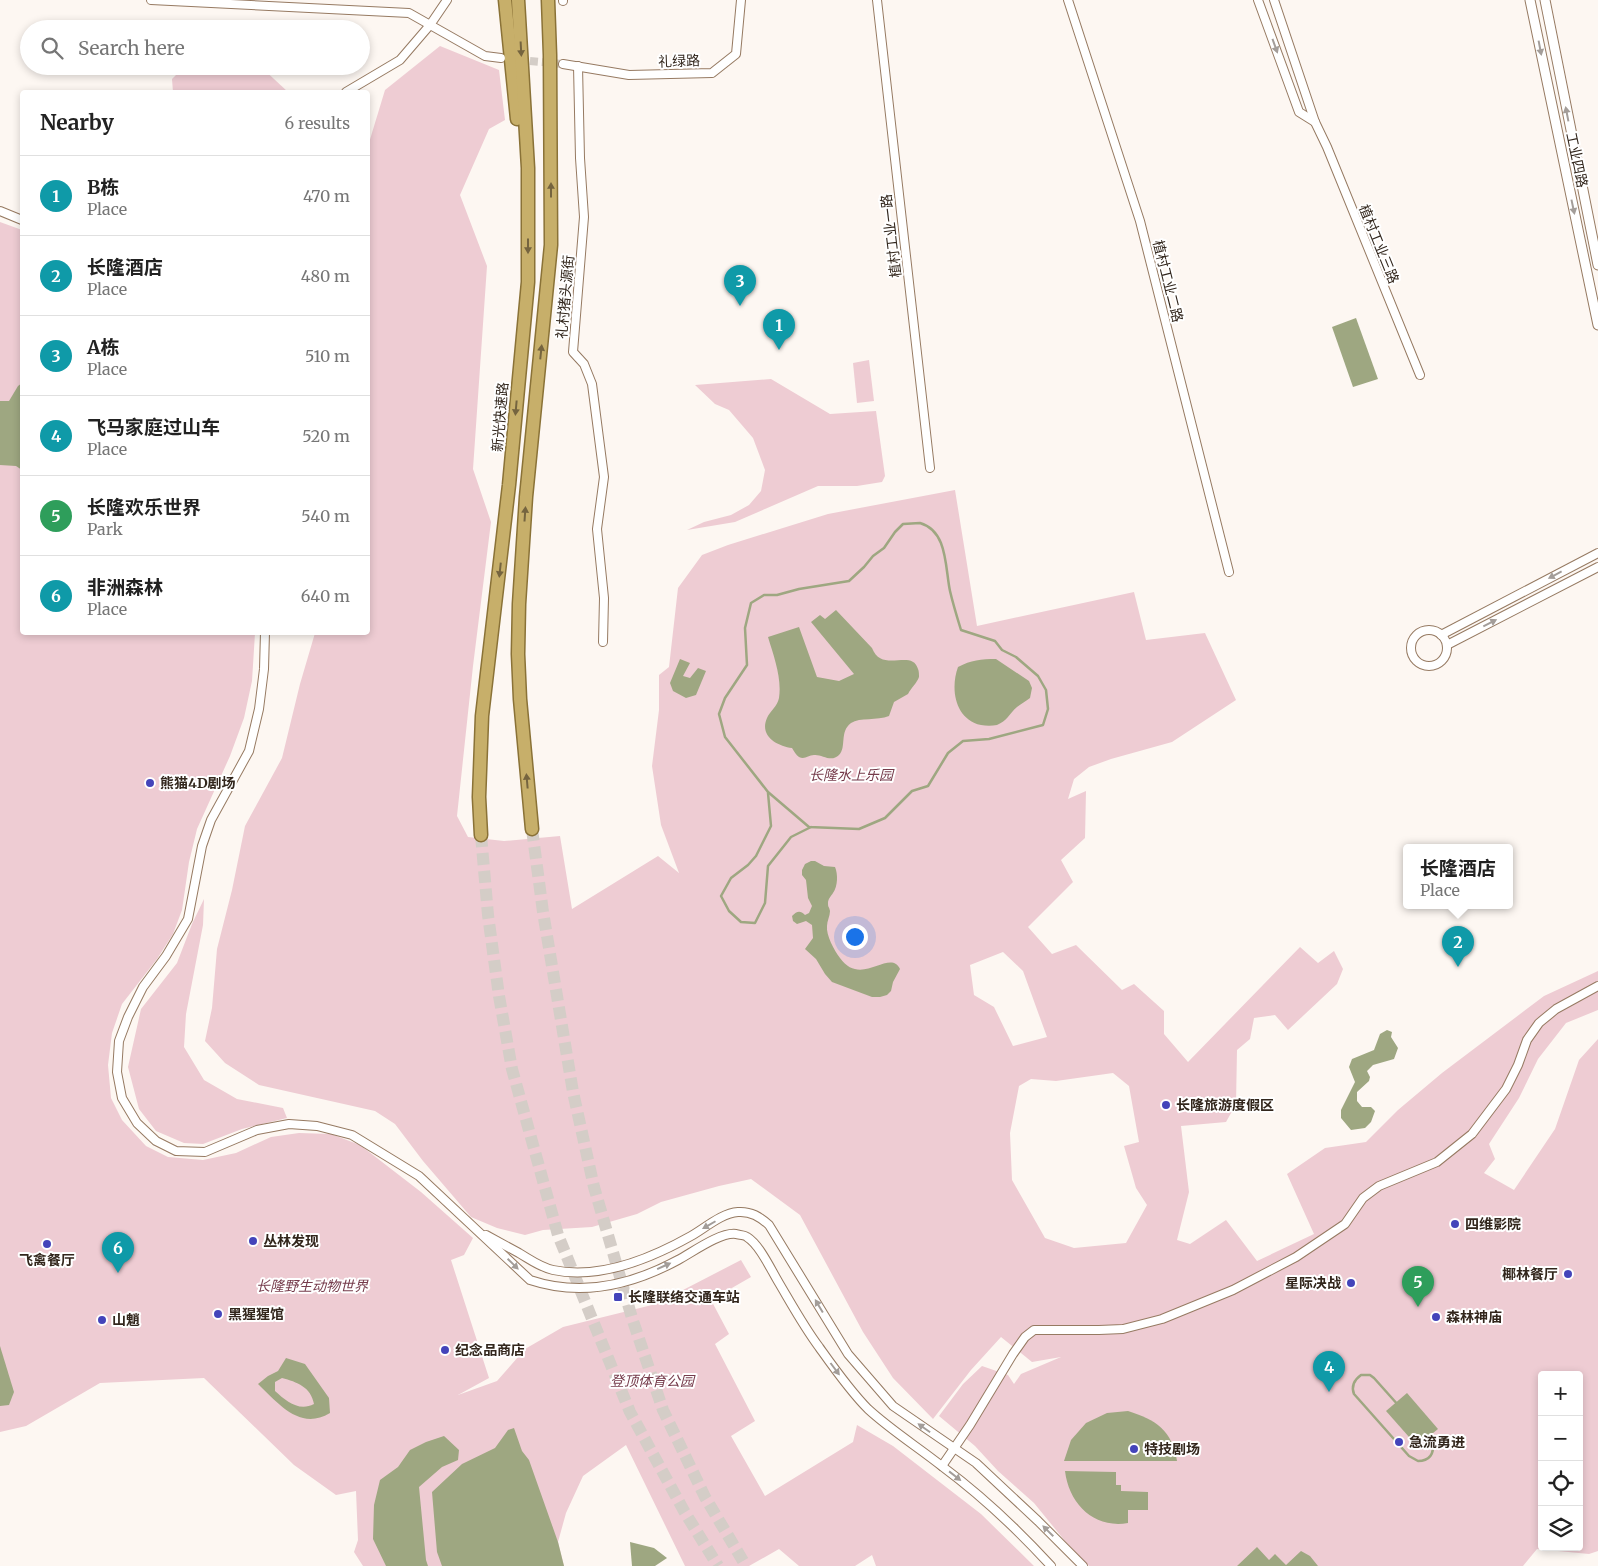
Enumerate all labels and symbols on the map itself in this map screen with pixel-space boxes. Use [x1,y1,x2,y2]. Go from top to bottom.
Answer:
one-way arrow [1271,39,1279,54]
one-way arrow [1536,40,1544,56]
one-way arrow [518,41,526,57]
street label: 礼绿路 [658,51,700,71]
one-way arrow [1563,106,1571,122]
street label: 工业四路 [1562,131,1592,189]
one-way arrow [547,182,555,198]
street label: 植村工业一路 [877,193,905,279]
one-way arrow [1569,199,1577,214]
street label: 植村工业三路 [1355,202,1403,286]
one-way arrow [524,238,532,254]
street label: 植村工业二路 [1149,238,1187,324]
street label: 礼村猪头源街 [552,254,578,340]
pin: 3 [724,265,756,306]
pin: 1 [763,309,795,350]
one-way arrow [537,344,545,360]
street label: 新光快速路 [488,381,512,453]
one-way arrow [512,400,520,416]
one-way arrow [522,505,530,521]
one-way arrow [496,562,504,578]
one-way arrow [1548,571,1562,579]
one-way arrow [1483,619,1497,627]
park label: 长隆水上乐园 [809,766,895,784]
one-way arrow [523,772,531,788]
place label: 熊猫4D剧场 [160,774,236,792]
marker: 熊猫4D剧场 [144,777,156,789]
your location [842,924,868,950]
pin: 2 [1442,926,1474,967]
place label: 长隆旅游度假区 [1176,1096,1274,1114]
marker: 长隆旅游度假区 [1160,1099,1172,1111]
place label: 四维影院 [1465,1215,1521,1233]
marker: 四维影院 [1449,1218,1461,1230]
one-way arrow [702,1221,715,1230]
pin: 6 [102,1232,134,1273]
place label: 丛林发现 [263,1232,319,1250]
marker: 丛林发现 [247,1235,259,1247]
marker: 飞禽餐厅 [41,1238,53,1250]
place label: 飞禽餐厅 [19,1251,75,1269]
one-way arrow [506,1258,518,1270]
one-way arrow [657,1262,671,1270]
place label: 椰林餐厅 [1502,1265,1558,1283]
pin: 5 [1402,1266,1434,1307]
marker: 椰林餐厅 [1562,1268,1574,1280]
place label: 星际决战 [1285,1274,1341,1292]
park label: 长隆野生动物世界 [256,1277,369,1295]
marker: 星际决战 [1345,1277,1357,1289]
place label: 长隆联络交通车站 [628,1288,740,1306]
marker: 长隆联络交通车站 [612,1291,624,1303]
one-way arrow [814,1300,823,1313]
place label: 黑猩猩馆 [228,1305,284,1323]
marker: 黑猩猩馆 [212,1308,224,1320]
place label: 森林神庙 [1446,1308,1502,1326]
place label: 山魈 [112,1311,140,1329]
marker: 森林神庙 [1430,1311,1442,1323]
marker: 山魈 [96,1314,108,1326]
place label: 纪念品商店 [455,1341,525,1359]
marker: 纪念品商店 [439,1344,451,1356]
pin: 4 [1313,1351,1345,1392]
one-way arrow [830,1362,841,1375]
park label: 登顶体育公园 [610,1372,696,1390]
one-way arrow [917,1423,931,1433]
place label: 急流勇进 [1409,1433,1465,1451]
marker: 急流勇进 [1393,1436,1405,1448]
place label: 特技剧场 [1144,1440,1200,1458]
marker: 特技剧场 [1128,1443,1140,1455]
one-way arrow [949,1471,962,1482]
one-way arrow [1042,1526,1054,1538]

